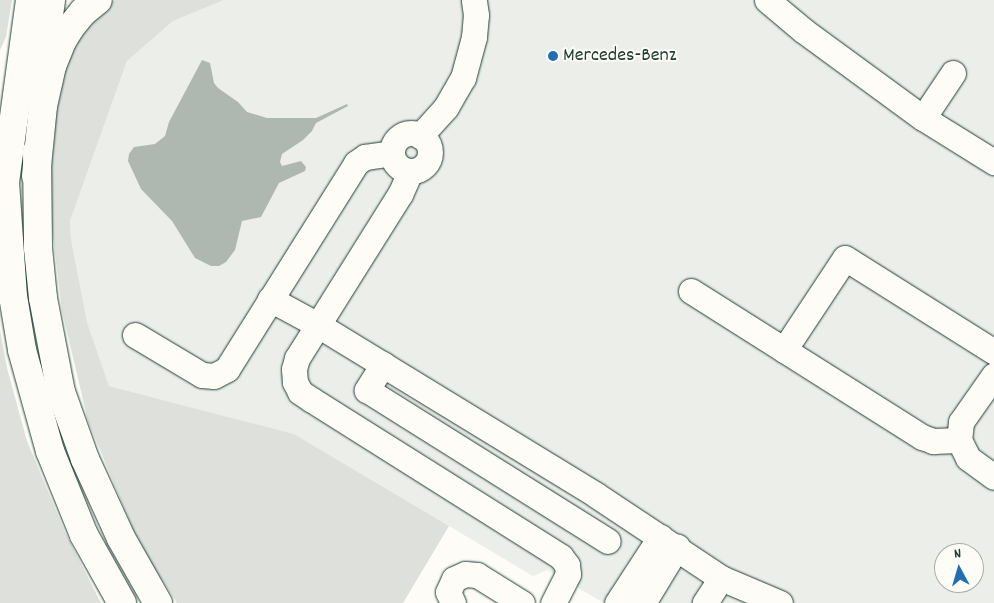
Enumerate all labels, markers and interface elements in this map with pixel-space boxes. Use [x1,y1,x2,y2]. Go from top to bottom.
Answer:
place label: Mercedes-Benz [563,44,676,68]
marker: Mercedes-Benz [547,50,559,62]
north arrow [934,543,984,593]
text: N [953,544,962,564]

